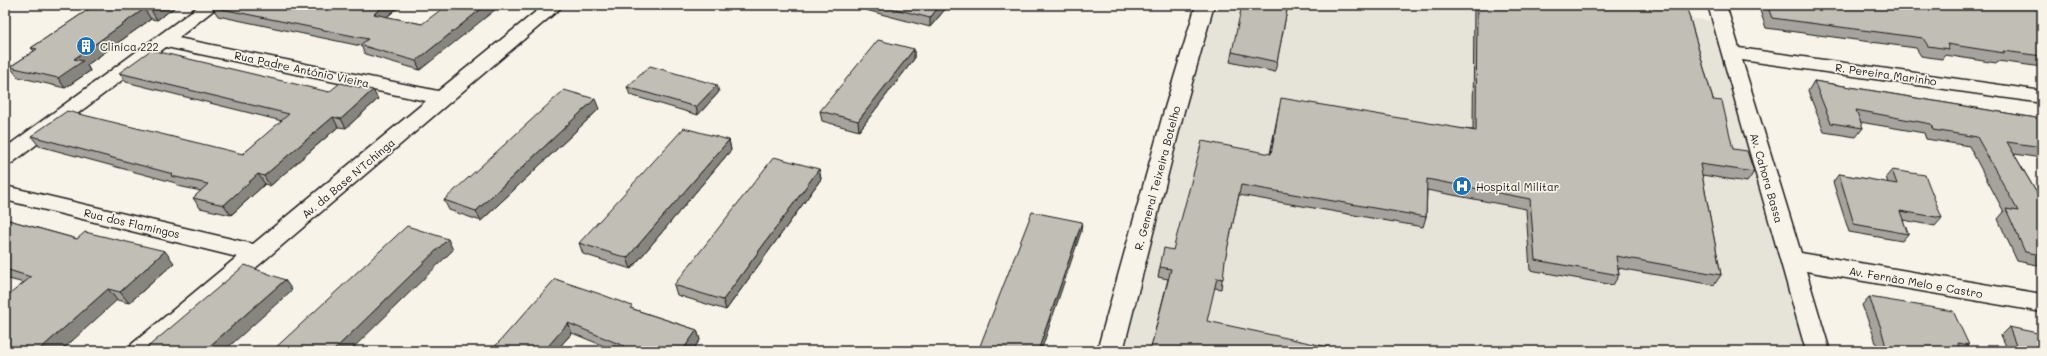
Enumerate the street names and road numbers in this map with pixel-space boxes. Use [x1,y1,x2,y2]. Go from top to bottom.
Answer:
street label: Rua Padre António Vieira [233,47,371,91]
street label: R. Pereira Marinho [1834,59,1938,89]
street label: R. General Teixeira Botelho [1130,104,1184,252]
street label: Av. Cahora Bassa [1747,131,1787,225]
street label: Av. da Base N'Tchinga [298,134,398,221]
street label: Rua dos Flamingos [83,205,181,241]
street label: Av. Fernão Melo e Castro [1848,263,1985,301]

